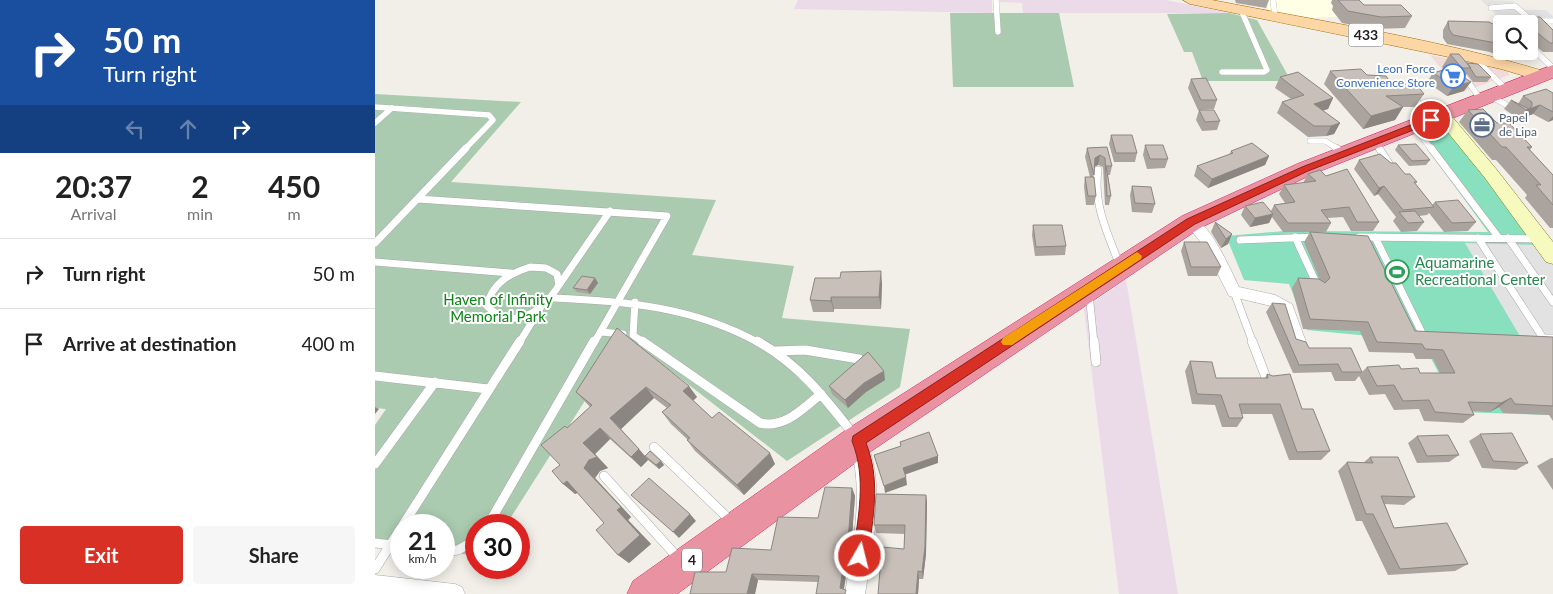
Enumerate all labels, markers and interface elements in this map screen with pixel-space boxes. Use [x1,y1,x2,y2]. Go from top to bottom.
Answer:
map controls [1493,15,1538,60]
button: search [1493,15,1538,60]
text: 50 m [103,18,181,60]
icon: right [20,20,85,85]
road number: 433 [1349,24,1383,46]
text: Turn right [103,60,197,87]
place label: Leon Force Convenience Store [1336,61,1435,90]
supermarket icon: Leon Force Convenience Store [1440,63,1466,89]
pin [1410,99,1452,141]
icon: arrive [1417,106,1445,134]
place label: Papel de Lipa [1499,110,1537,139]
office icon: Papel de Lipa [1469,112,1495,138]
icon: left [121,115,149,143]
icon: ahead [174,115,202,143]
icon: right [227,115,255,143]
text: 20:37 [55,168,132,204]
text: 2 [191,168,209,204]
text: 450 [268,168,320,204]
text: Arrival [70,204,117,223]
text: min [187,204,213,223]
text: m [287,204,301,223]
place label: Aquamarine Recreational Center [1415,253,1546,288]
sports icon: Aquamarine Recreational Center [1384,259,1410,285]
icon: right [20,260,48,288]
text: Turn right [63,262,145,285]
text: 50 m [312,262,355,285]
park label: Haven of Infinity Memorial Park [443,290,553,325]
icon: arrive [20,330,48,358]
text: Arrive at destination [63,332,236,355]
text: 400 m [301,332,355,355]
speed limit sign: 30 [465,514,530,579]
text: 21 [408,525,437,555]
button: Exit [20,526,183,584]
button: Share [193,526,355,584]
position arrow [833,529,885,581]
road number: 4 [682,548,702,572]
text: km/h [408,551,437,566]

